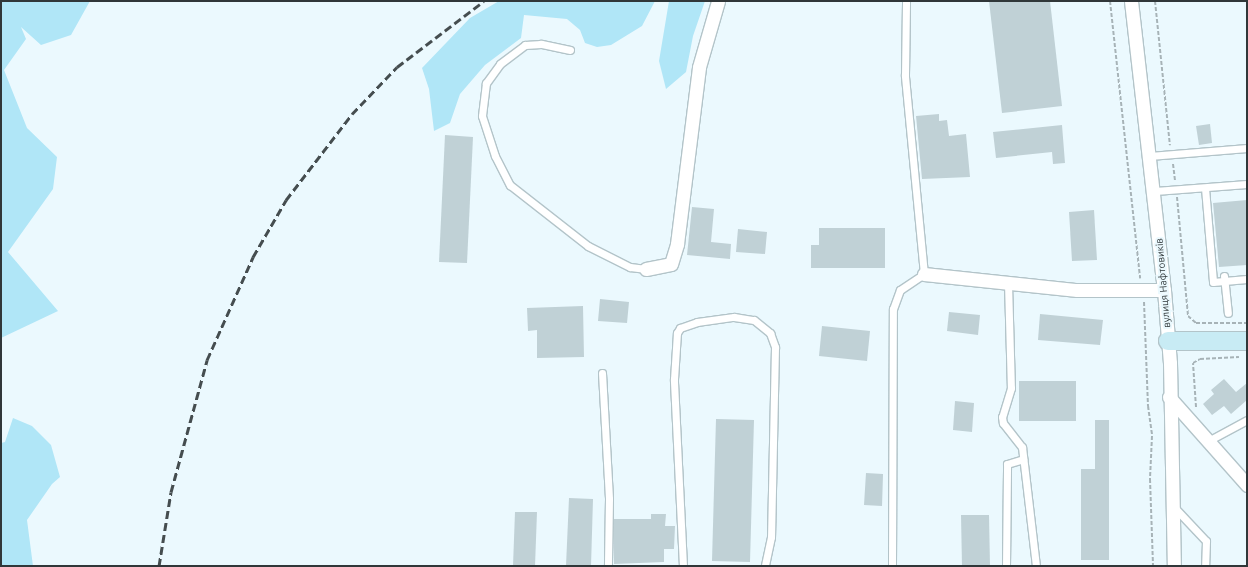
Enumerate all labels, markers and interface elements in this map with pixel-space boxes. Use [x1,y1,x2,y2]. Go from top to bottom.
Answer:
street label: вулиця Нафтовиків [1153,238,1173,328]

